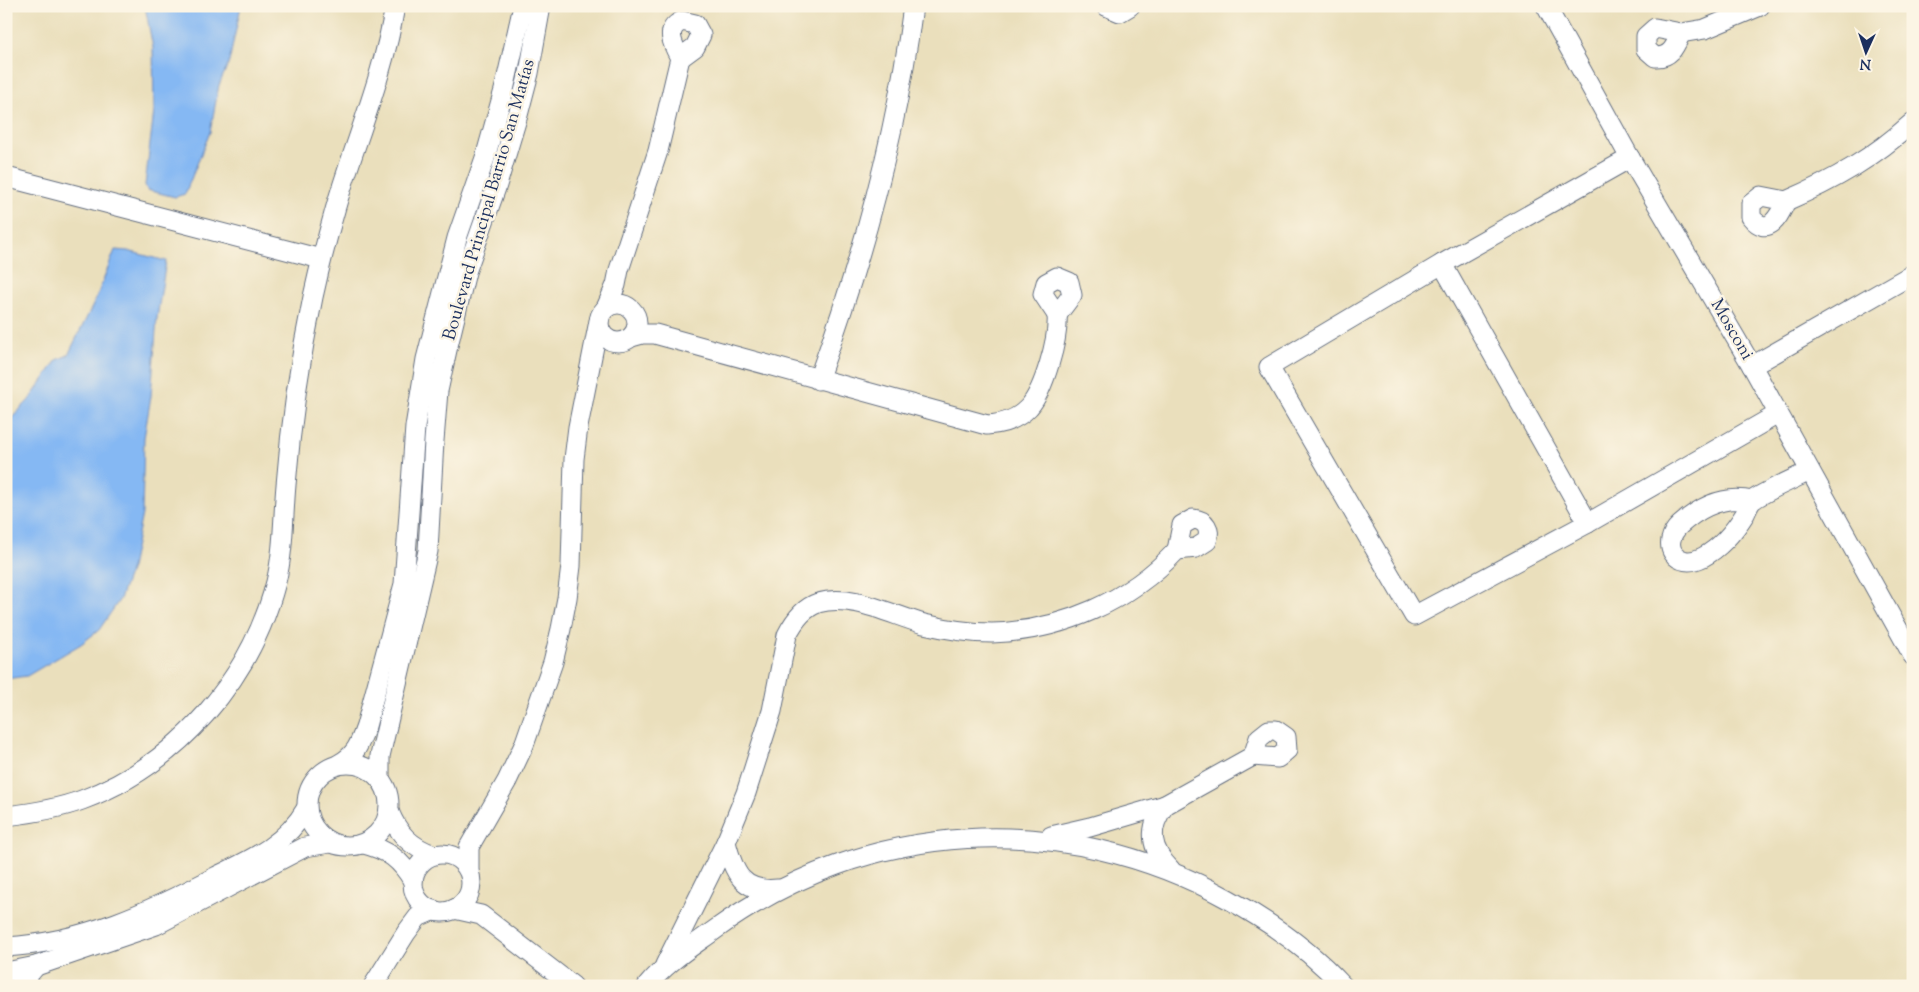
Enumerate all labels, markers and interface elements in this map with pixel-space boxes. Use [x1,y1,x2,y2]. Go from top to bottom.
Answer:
north arrow [1842,28,1892,78]
text: N [1859,53,1872,73]
street label: Boulevard Principal Barrio San Matías [437,56,543,344]
street label: Mosconi [1703,295,1759,365]

